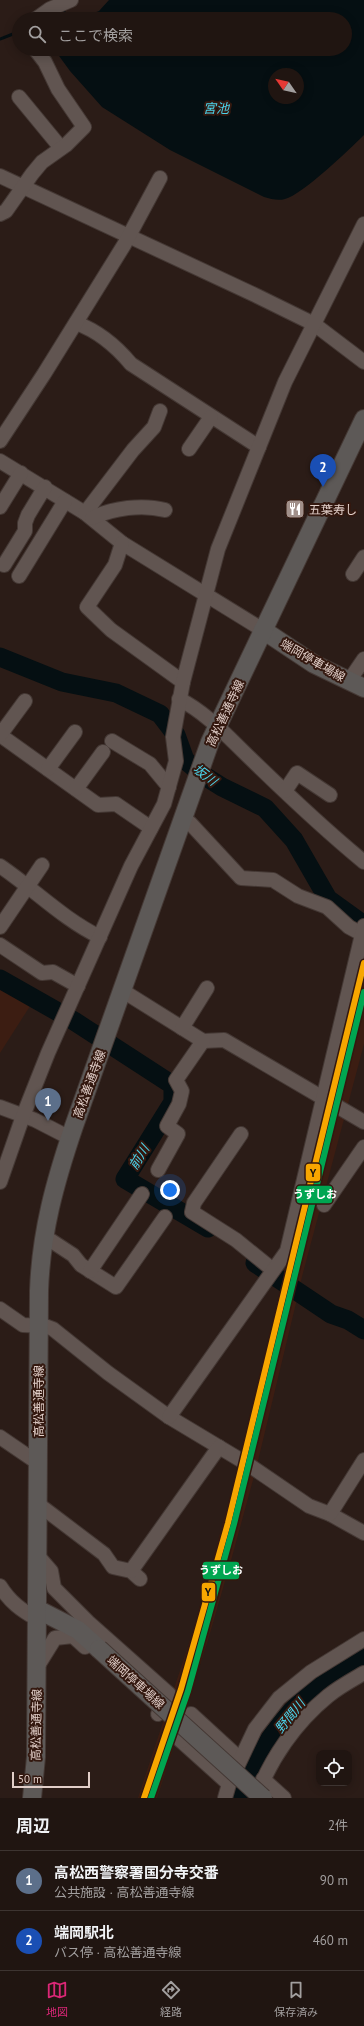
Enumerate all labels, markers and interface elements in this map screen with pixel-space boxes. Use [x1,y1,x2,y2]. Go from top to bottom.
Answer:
search box [12,12,352,56]
icon: search [26,23,48,45]
text: ここで検索 [58,26,133,45]
north arrow [268,68,304,104]
water label: 宮池 [203,100,231,117]
pin: 2 [310,454,336,487]
restaurant icon: 五葉寿し [284,498,306,520]
place label: 五葉寿し [309,502,357,517]
street label: 端岡停車場線 [278,636,348,684]
street label: 高松善通寺線 [203,677,247,749]
water label: 坂川 [189,760,222,791]
street label: 高松善通寺線 [70,1048,108,1120]
pin: 1 [35,1088,61,1121]
water label: 前川 [125,1140,154,1173]
line badge: Y [305,1163,321,1182]
text: Y [309,1166,317,1180]
your location [160,1180,180,1200]
line badge: うずしお [296,1185,333,1204]
text: うずしお [293,1187,337,1201]
street label: 高松善通寺線 [31,1365,46,1437]
line badge: うずしお [202,1561,240,1580]
text: うずしお [199,1563,243,1577]
line badge: Y [201,1582,216,1602]
text: Y [204,1585,212,1599]
street label: 端岡停車場線 [104,1652,168,1712]
street label: 高松善通寺線 [28,1689,44,1761]
water label: 野間川 [271,1694,310,1737]
map controls [316,1750,352,1786]
button: locate [316,1750,352,1786]
scale bar [12,1770,90,1789]
text: 50 m [18,1772,42,1786]
text: 周辺 [16,1815,50,1837]
text: 2件 [328,1817,348,1834]
text: 高松西警察署国分寺交番 [54,1863,219,1882]
text: 1 [25,1872,33,1889]
text: 90 m [320,1872,348,1889]
text: 公共施設 · 高松善通寺線 [54,1884,194,1901]
text: 端岡駅北 [54,1923,114,1942]
text: 2 [25,1932,33,1949]
text: 460 m [313,1932,348,1949]
text: バス停 · 高松善通寺線 [54,1944,181,1961]
tab: 地図 [46,1979,68,2019]
tab: 経路 [160,1979,182,2019]
tab: 保存済み [274,1979,318,2019]

